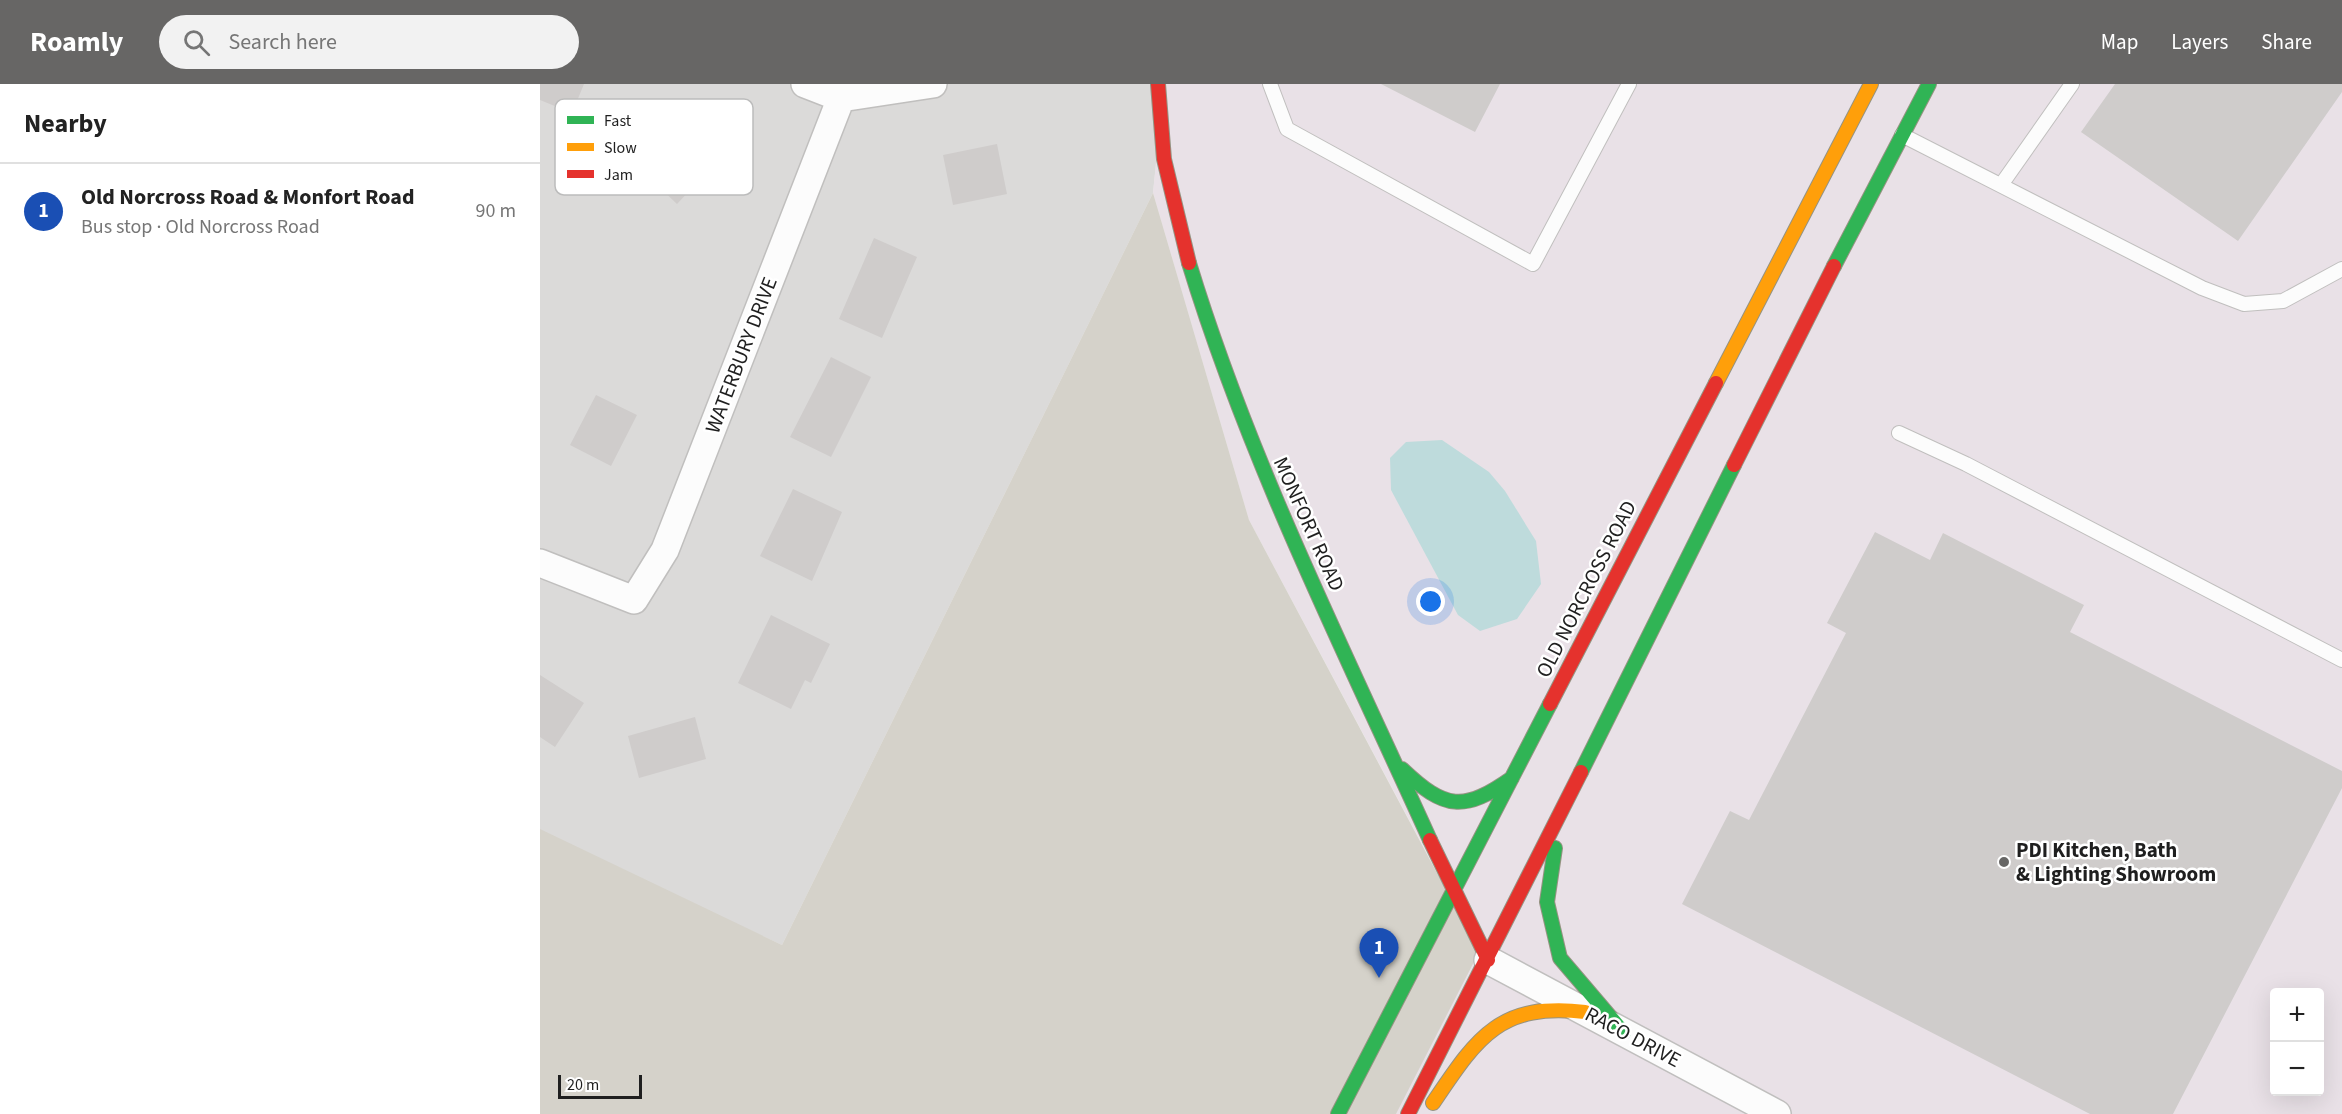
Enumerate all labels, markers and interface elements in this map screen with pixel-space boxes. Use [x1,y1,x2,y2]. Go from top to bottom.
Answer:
search box [159,15,579,69]
text: Roamly [30,22,123,62]
icon: search [180,26,213,59]
text: Search here [228,26,337,58]
text: Map [2101,27,2138,57]
text: Layers [2171,27,2228,57]
text: Share [2261,27,2312,57]
legend [555,99,753,195]
text: Nearby [24,105,107,142]
text: Fast [604,110,632,132]
text: Slow [604,137,637,159]
text: Jam [604,164,633,186]
text: Old Norcross Road & Monfort Road [81,181,415,213]
text: 1 [38,197,49,225]
text: 90 m [476,197,516,225]
text: Bus stop · Old Norcross Road [81,213,320,241]
street label: WATERBURY DRIVE [697,272,785,438]
street label: MONFORT ROAD [1266,452,1352,596]
street label: OLD NORCROSS ROAD [1528,495,1644,683]
your location [1416,587,1445,616]
place label: PDI Kitchen, Bath & Lighting Showroom [2016,835,2216,889]
marker: PDI Kitchen, Bath & Lighting Showroom [1997,855,2011,869]
pin: 1 [1360,928,1398,978]
map controls [2270,988,2324,1096]
button: + [2270,988,2324,1042]
street label: RACO DRIVE [1580,999,1686,1075]
button: − [2270,1042,2324,1096]
scale bar [558,1072,642,1100]
text: 20 m [567,1074,599,1096]

